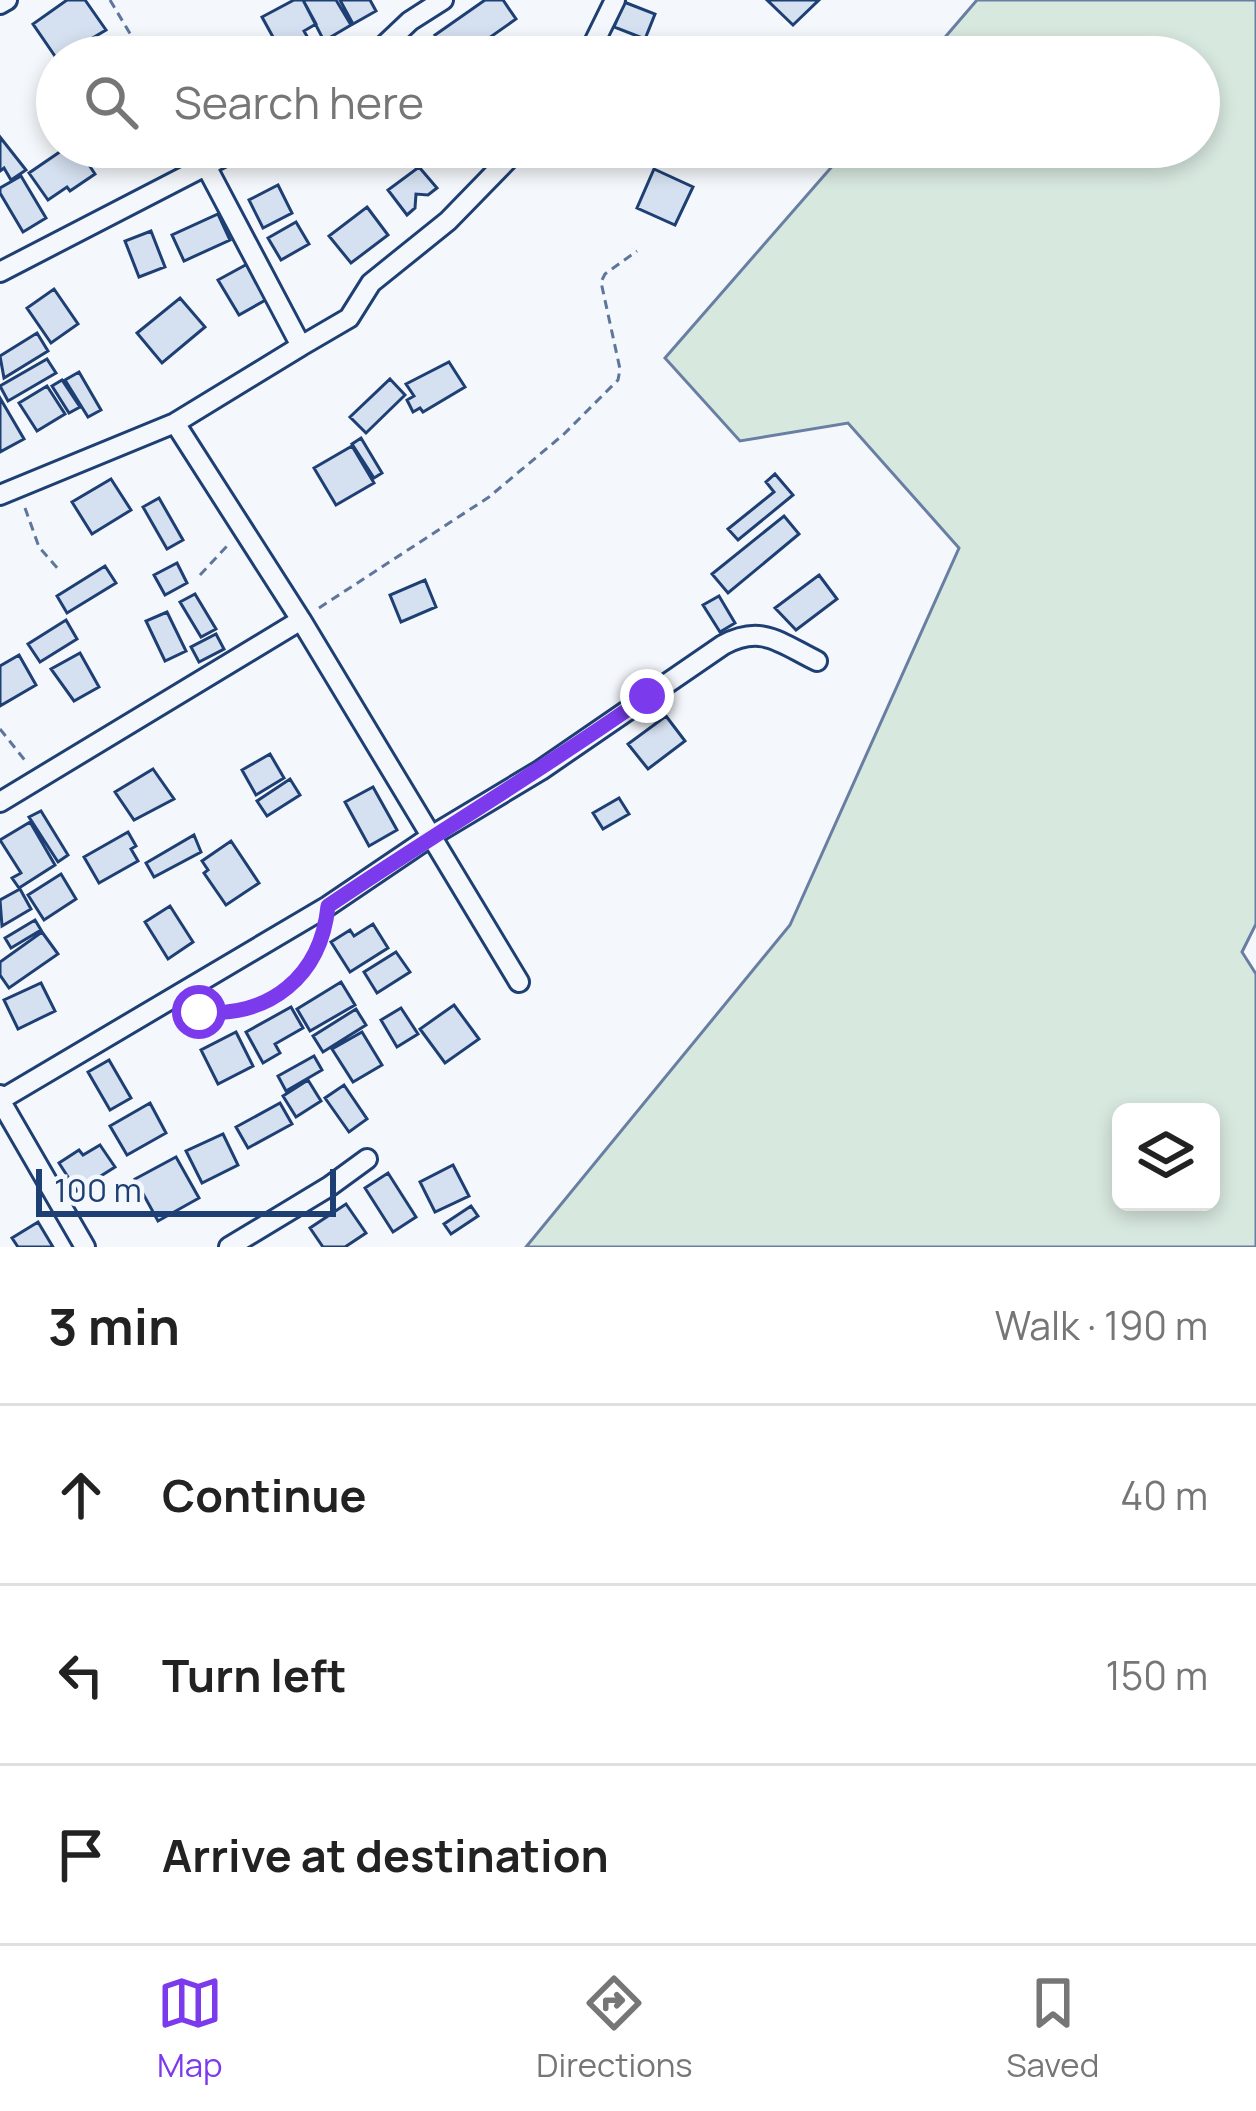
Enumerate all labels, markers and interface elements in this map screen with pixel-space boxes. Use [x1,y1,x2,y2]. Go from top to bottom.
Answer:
search box [36,36,1220,168]
icon: search [78,69,144,135]
text: Search here [174,71,424,133]
route end [620,669,674,723]
route start [172,985,226,1039]
map controls [1112,1103,1220,1211]
button: layers [1112,1103,1220,1211]
scale bar [36,1163,336,1216]
text: 100 m [54,1167,142,1212]
text: 3 min [48,1291,180,1360]
text: Walk · 190 m [995,1298,1208,1352]
icon: ahead [48,1462,114,1528]
text: Continue [162,1464,367,1526]
text: 40 m [1120,1468,1208,1522]
icon: left [48,1642,114,1708]
text: Turn left [162,1644,347,1706]
text: 150 m [1106,1648,1208,1702]
icon: arrive [48,1822,114,1888]
text: Arrive at destination [162,1824,609,1886]
tab: Map [157,1970,223,2087]
tab: Directions [536,1970,693,2087]
tab: Saved [1006,1970,1099,2087]

